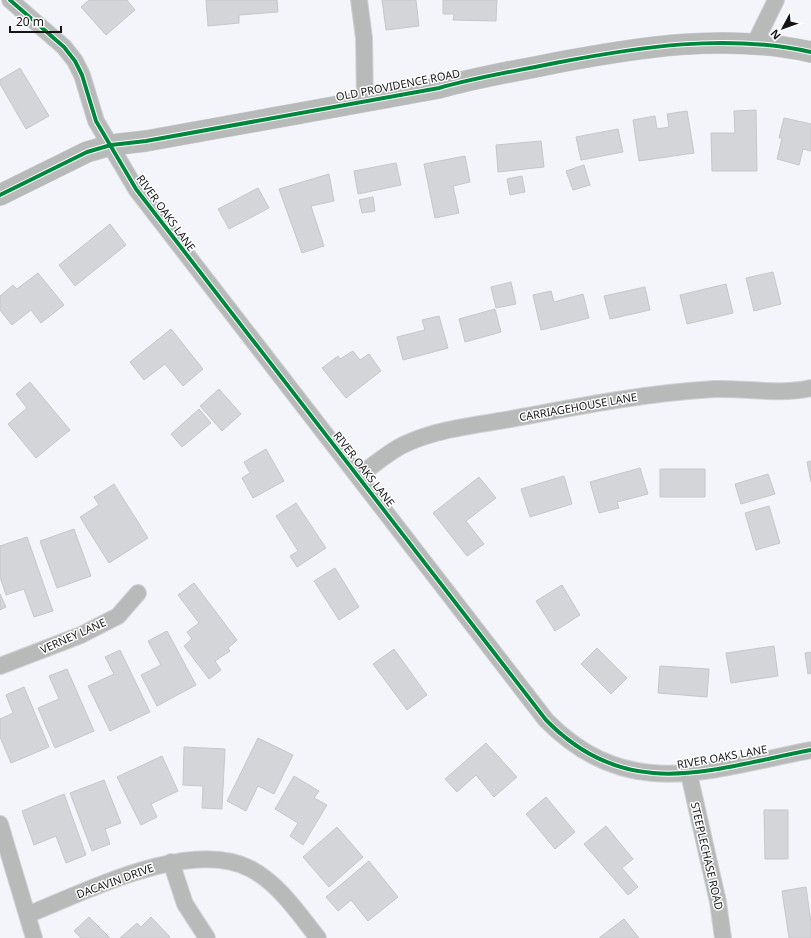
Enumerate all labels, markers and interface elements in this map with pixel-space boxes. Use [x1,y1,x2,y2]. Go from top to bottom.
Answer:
scale bar [10,8,61,34]
north arrow [763,8,803,48]
text: 20 m [16,13,44,30]
text: N [766,27,784,43]
street label: OLD PROVIDENCE ROAD [335,65,461,104]
street label: RIVER OAKS LANE [133,171,199,254]
street label: CARRIAGEHOUSE LANE [518,389,638,424]
street label: RIVER OAKS LANE [330,428,398,509]
street label: VERNEY LANE [38,614,108,657]
street label: RIVER OAKS LANE [676,741,768,772]
street label: STEEPLECHASE ROAD [688,800,727,911]
street label: DACAVIN DRIVE [74,860,155,901]

